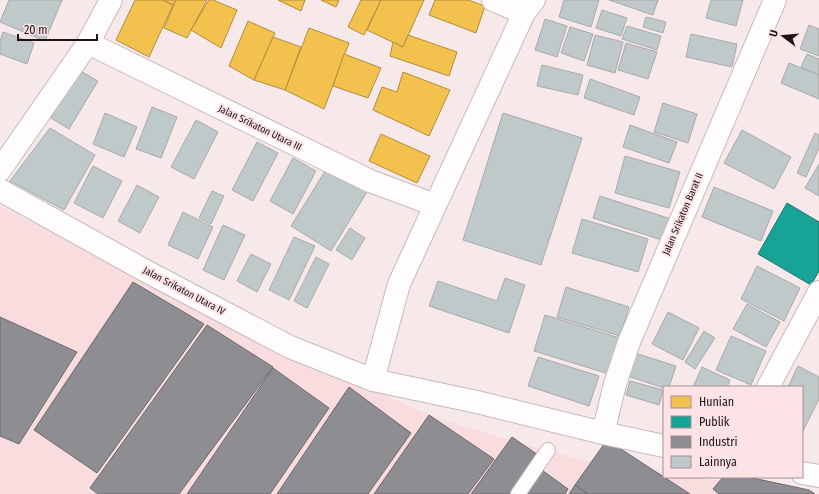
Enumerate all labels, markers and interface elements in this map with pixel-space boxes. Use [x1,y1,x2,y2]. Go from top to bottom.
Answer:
scale bar [18,16,97,42]
north arrow [763,16,803,56]
text: 20 m [24,23,48,37]
text: U [767,28,781,38]
street label: Jalan Srikaton Utara III [216,103,304,153]
street label: Jalan Srikaton Barat II [660,171,706,257]
street label: Jalan Srikaton Utara IV [141,264,228,318]
legend [663,386,803,478]
text: Hunian [699,395,734,409]
text: Publik [699,415,730,429]
text: Industri [699,435,737,449]
text: Lainnya [699,455,737,469]

